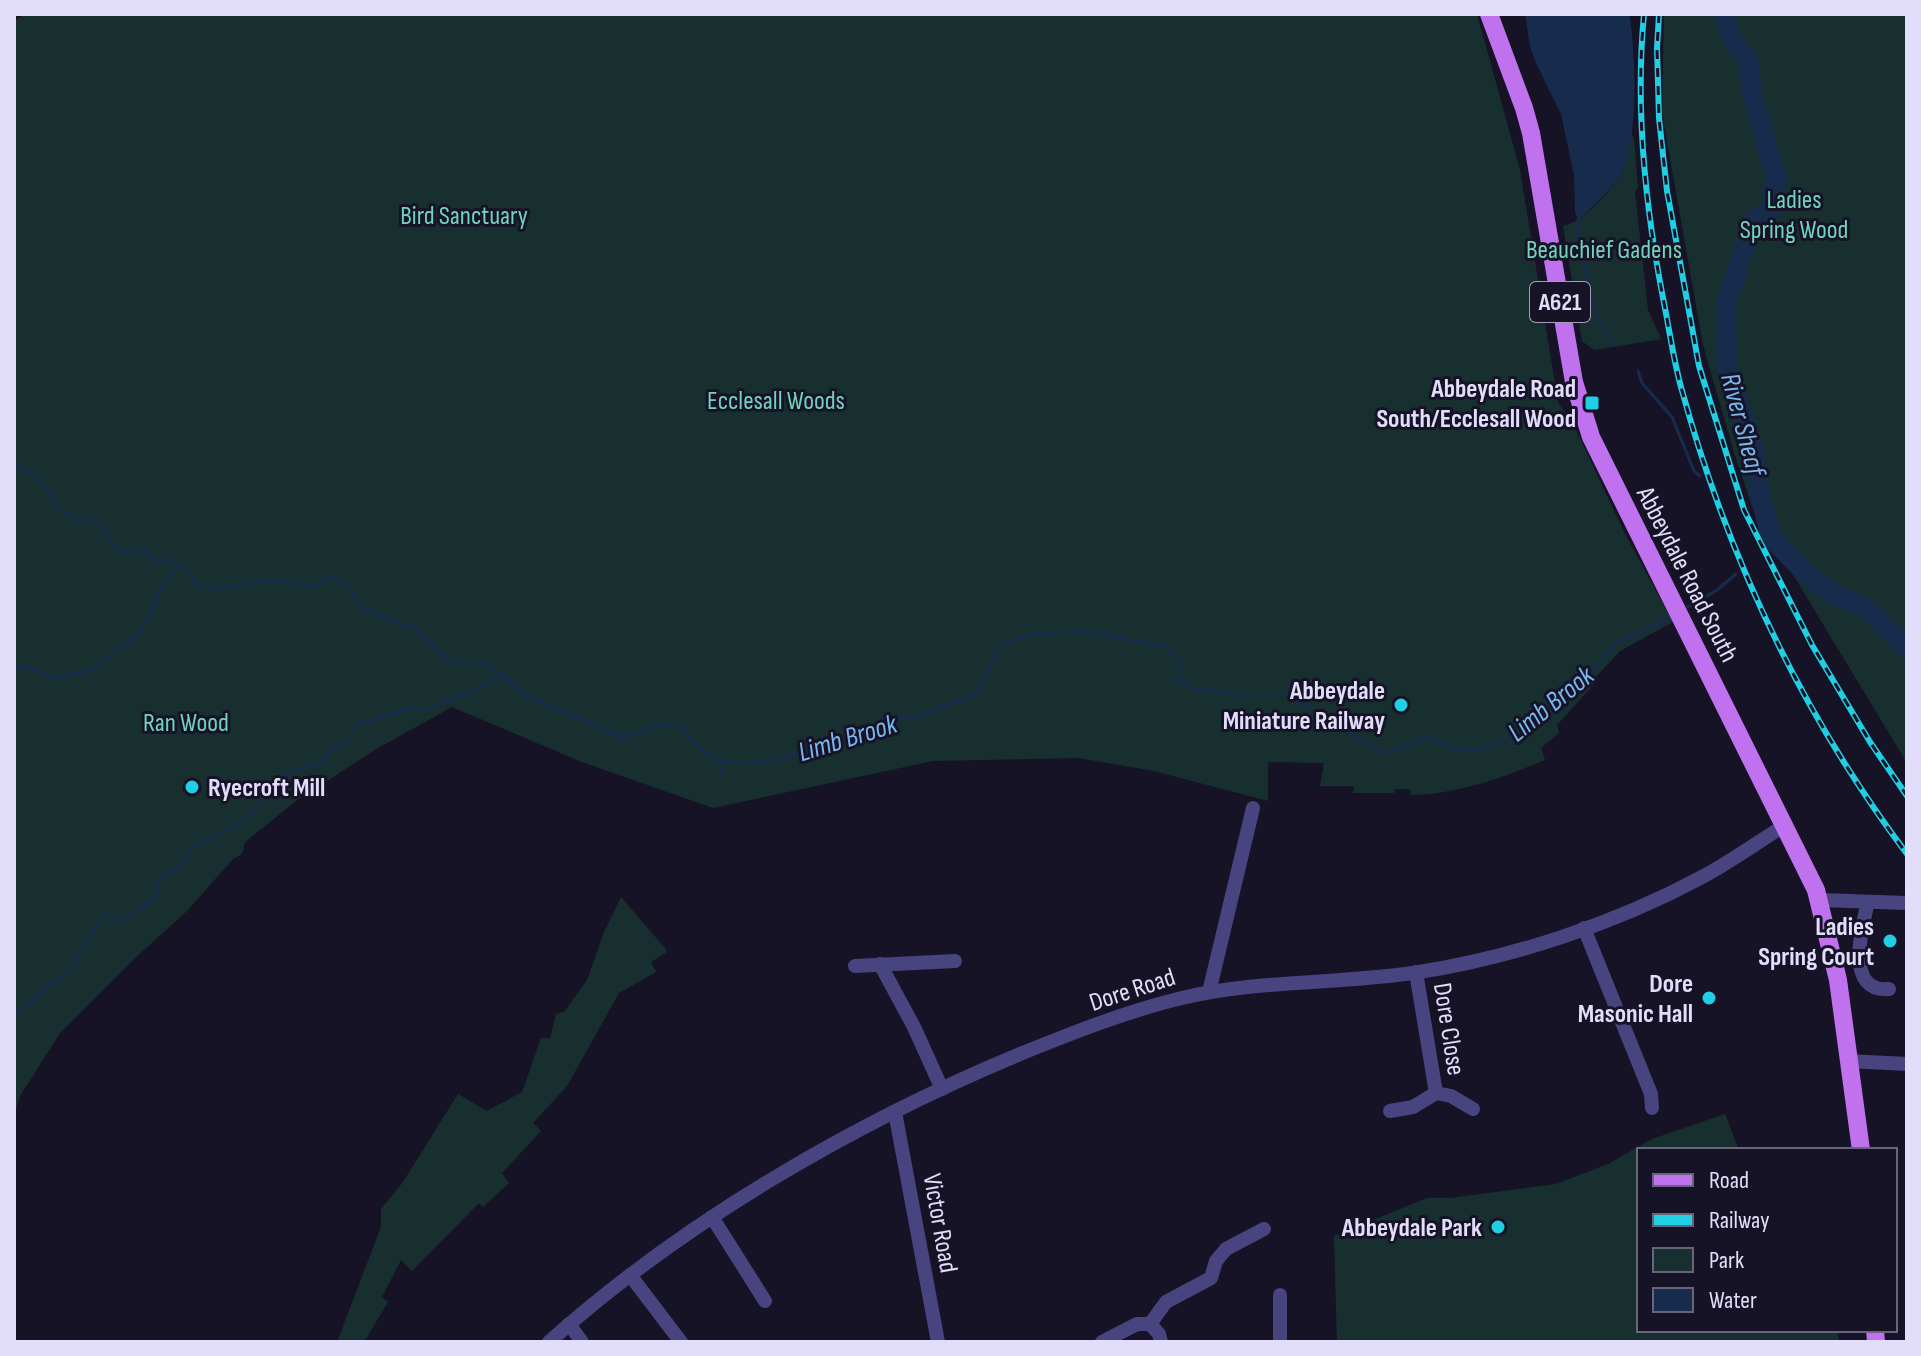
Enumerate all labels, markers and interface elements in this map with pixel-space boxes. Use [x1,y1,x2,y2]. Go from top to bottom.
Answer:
park label: Ladies Spring Wood [1740,185,1848,246]
park label: Bird Sanctuary [400,201,528,232]
park label: Beauchief Gadens [1526,235,1682,266]
road number: A621 [1530,282,1590,322]
water label: River Sheaf [1713,369,1773,482]
place label: Abbeydale Road South/Ecclesall Wood [1376,374,1576,435]
park label: Ecclesall Woods [707,386,845,417]
marker: Abbeydale Road South/Ecclesall Wood [1583,394,1601,412]
street label: Abbeydale Road South [1629,481,1744,668]
water label: Limb Brook [1501,658,1602,749]
place label: Abbeydale Miniature Railway [1223,676,1385,737]
marker: Abbeydale Miniature Railway [1392,696,1410,714]
water label: Limb Brook [794,707,902,769]
park label: Ran Wood [143,708,229,739]
place label: Ryecroft Mill [208,773,325,804]
marker: Ryecroft Mill [183,778,201,796]
place label: Ladies Spring Court [1758,912,1874,973]
marker: Ladies Spring Court [1881,932,1899,950]
street label: Dore Road [1086,962,1179,1019]
place label: Dore Masonic Hall [1578,969,1693,1030]
street label: Dore Close [1426,981,1471,1078]
marker: Dore Masonic Hall [1700,989,1718,1007]
legend [1637,1148,1897,1332]
text: Road [1709,1166,1749,1195]
street label: Victor Road [916,1171,963,1275]
text: Railway [1709,1206,1769,1235]
place label: Abbeydale Park [1341,1213,1482,1244]
marker: Abbeydale Park [1489,1218,1507,1236]
text: Park [1709,1246,1744,1275]
text: Water [1709,1286,1757,1315]

